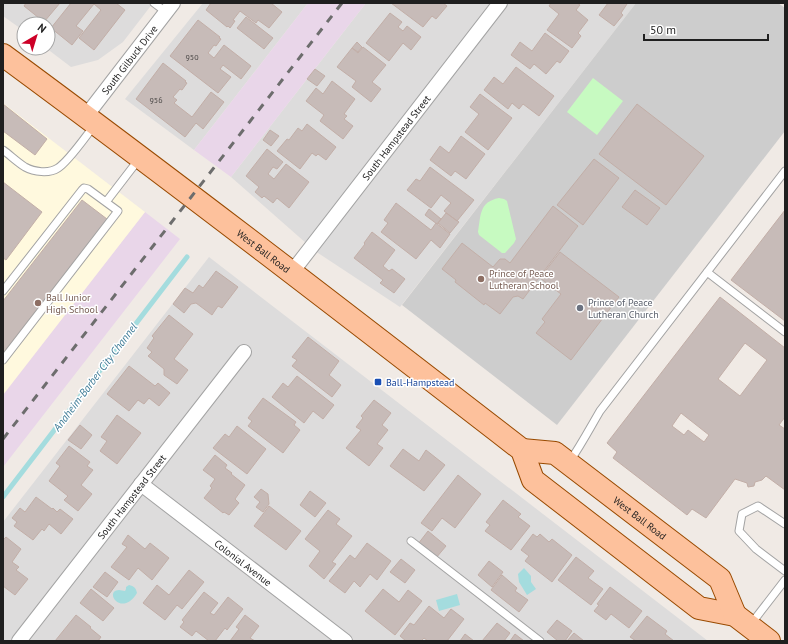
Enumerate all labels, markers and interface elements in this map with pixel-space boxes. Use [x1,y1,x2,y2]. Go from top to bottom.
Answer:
north arrow [16,16,56,56]
scale bar [644,16,768,42]
text: N [35,20,49,36]
text: 50 m [650,22,676,37]
street label: South Gilbuck Drive [99,23,161,97]
house number: 950 [185,52,199,62]
street label: South Hampstead Street [359,92,434,183]
house number: 956 [149,95,163,105]
street label: West Ball Road [234,227,293,276]
place label: Prince of Peace Lutheran School [489,267,559,292]
marker: Prince of Peace Lutheran School [476,274,486,284]
place label: Ball Junior High School [46,291,98,316]
place label: Prince of Peace Lutheran Church [588,296,659,321]
marker: Ball Junior High School [33,298,43,308]
marker: Prince of Peace Lutheran Church [575,303,585,313]
water label: Anaheim-Barber City Channel [49,320,140,435]
place label: Ball-Hampstead [386,376,454,389]
marker: Ball-Hampstead [373,377,383,387]
street label: South Hampstead Street [95,451,169,542]
street label: West Ball Road [610,494,669,543]
street label: Colonial Avenue [212,537,274,589]

